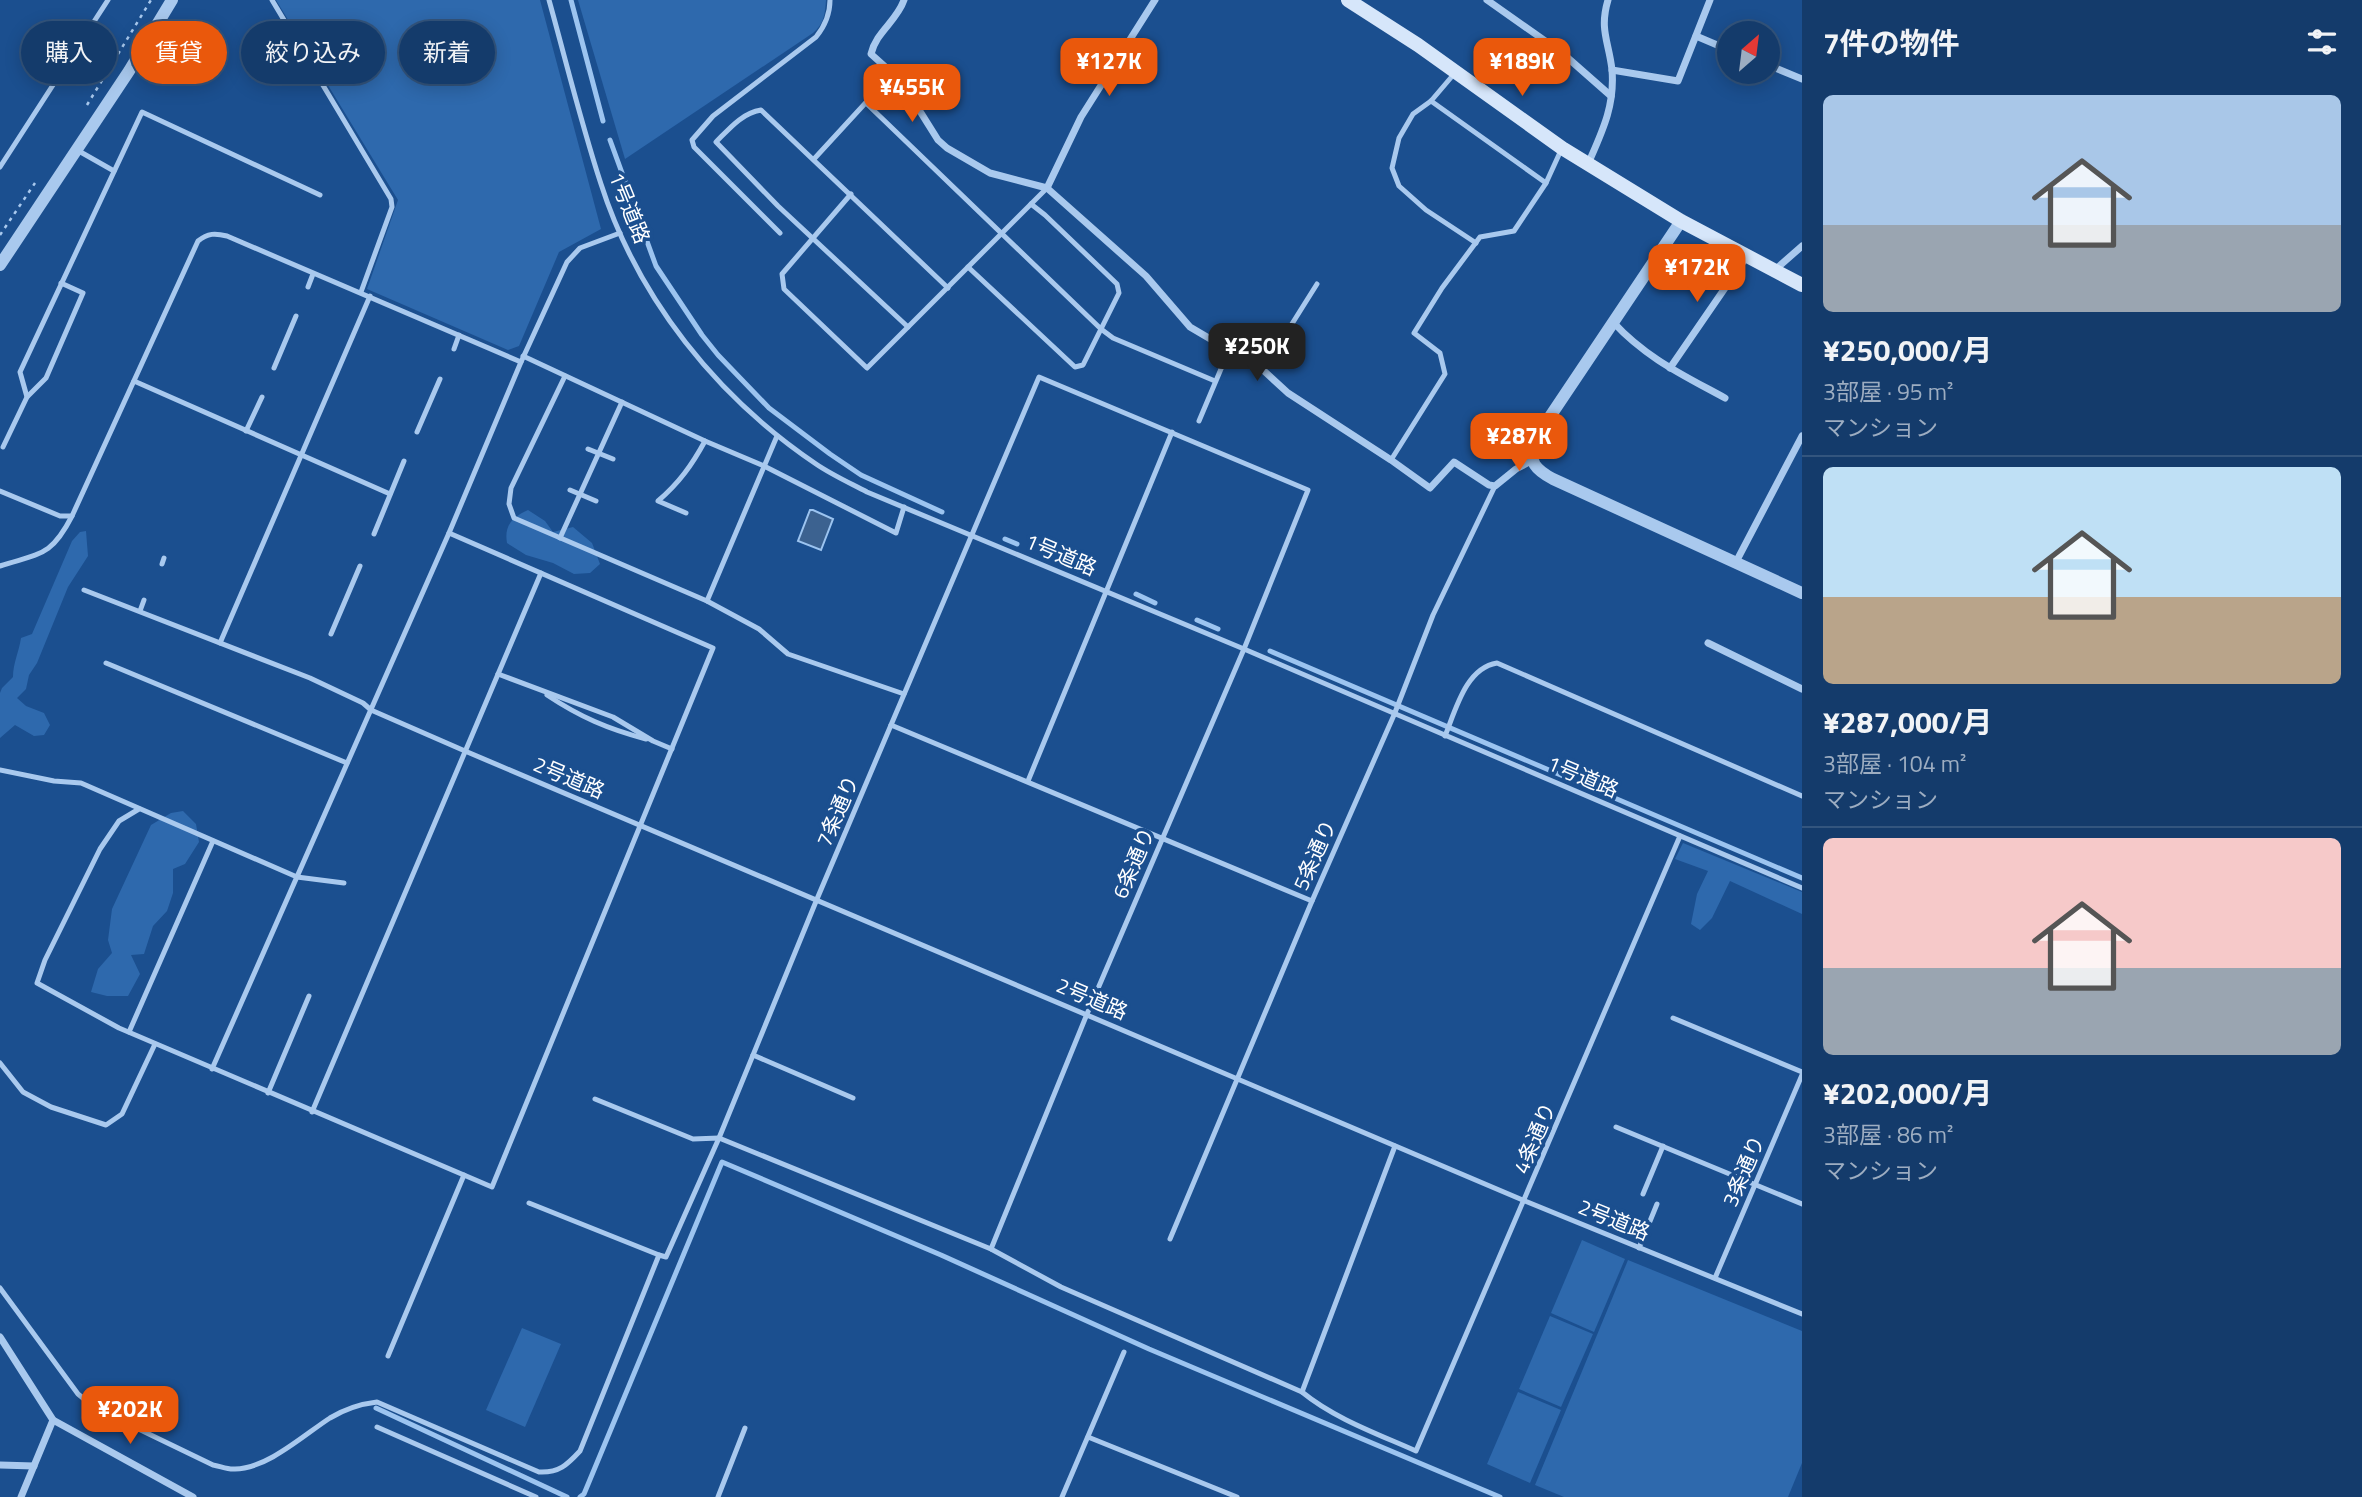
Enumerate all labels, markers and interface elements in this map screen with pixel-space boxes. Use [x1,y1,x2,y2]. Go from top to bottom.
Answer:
text: 7件の物件 [1823,20,1960,66]
chip: 購入 [21,21,117,84]
chip: 賃貸 [131,21,227,84]
chip: 絞り込み [241,21,385,84]
chip: 新着 [399,21,495,84]
north arrow [1717,21,1780,84]
map controls [1717,21,1780,84]
icon: filters [2303,23,2341,61]
pin: ¥127K [1060,38,1158,98]
pin: ¥189K [1473,38,1571,98]
text: ¥127K [1076,43,1142,78]
text: ¥189K [1489,43,1555,78]
pin: ¥455K [863,64,961,124]
text: ¥455K [879,69,945,104]
icon: home [2019,140,2145,266]
street label: 1号道路 [601,167,659,248]
pin: ¥172K [1648,244,1746,304]
text: ¥172K [1664,249,1730,284]
pin: ¥250K [1208,324,1306,383]
text: ¥250,000/月 [1823,327,1992,373]
text: ¥250K [1224,328,1290,363]
text: 3部屋 · 95 m² [1823,374,1953,409]
text: マンション [1823,410,1938,445]
pin: ¥287K [1470,414,1568,473]
text: ¥287K [1486,418,1552,453]
icon: home [2019,512,2145,638]
street label: 1号道路 [1021,525,1102,583]
text: ¥287,000/月 [1823,699,1992,745]
text: 3部屋 · 104 m² [1823,746,1966,781]
street label: 1号道路 [1543,747,1624,805]
street label: 2号道路 [529,748,610,806]
street label: 7条通り [808,770,866,851]
text: マンション [1823,782,1938,817]
street label: 5条通り [1284,814,1344,895]
street label: 6条通り [1104,822,1162,903]
icon: home [2019,883,2145,1009]
street label: 2号道路 [1052,969,1133,1027]
text: ¥202,000/月 [1823,1070,1992,1116]
street label: 4条通り [1505,1097,1563,1178]
text: 3部屋 · 86 m² [1823,1117,1953,1152]
street label: 3条通り [1714,1130,1772,1211]
text: マンション [1823,1153,1938,1188]
street label: 2号道路 [1574,1190,1655,1248]
pin: ¥202K [81,1386,179,1446]
text: ¥202K [97,1391,163,1426]

